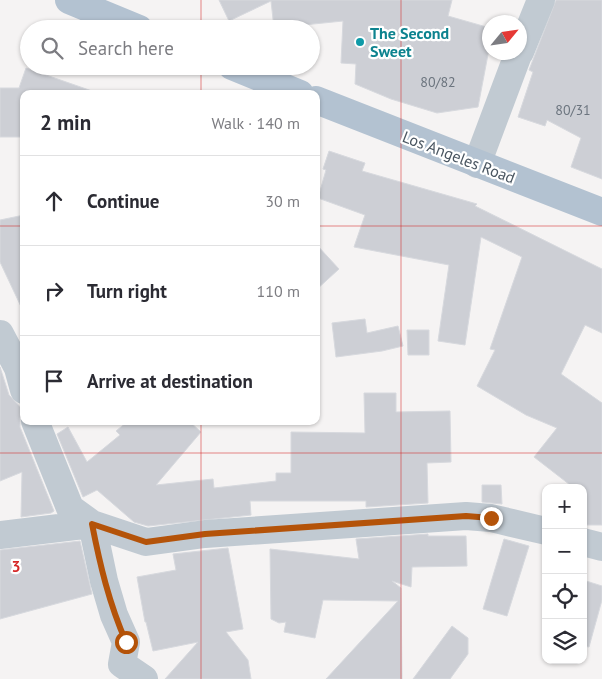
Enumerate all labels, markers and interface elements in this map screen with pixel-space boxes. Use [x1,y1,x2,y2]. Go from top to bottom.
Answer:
north arrow [482,15,527,60]
search box [20,20,320,75]
place label: The Second Sweet [370,23,449,61]
icon: search [38,34,66,62]
text: Search here [78,36,174,60]
marker: The Second Sweet [354,36,366,48]
house number: 80/82 [420,73,456,91]
house number: 80/31 [555,101,591,119]
text: 2 min [40,109,91,136]
text: Walk · 140 m [211,113,300,133]
street label: Los Angeles Road [400,126,518,188]
icon: ahead [40,187,68,215]
text: Continue [87,189,159,213]
text: 30 m [265,191,300,211]
icon: right [40,277,68,305]
text: Turn right [87,279,167,303]
text: 110 m [257,281,300,301]
icon: arrive [40,367,68,395]
text: Arrive at destination [87,369,253,393]
map controls [542,484,587,664]
button: + [542,484,587,529]
route end [480,507,503,530]
button: − [542,529,587,574]
text: 3 [11,556,21,576]
button: locate [542,574,587,619]
button: layers [542,619,587,664]
route start [115,631,138,654]

